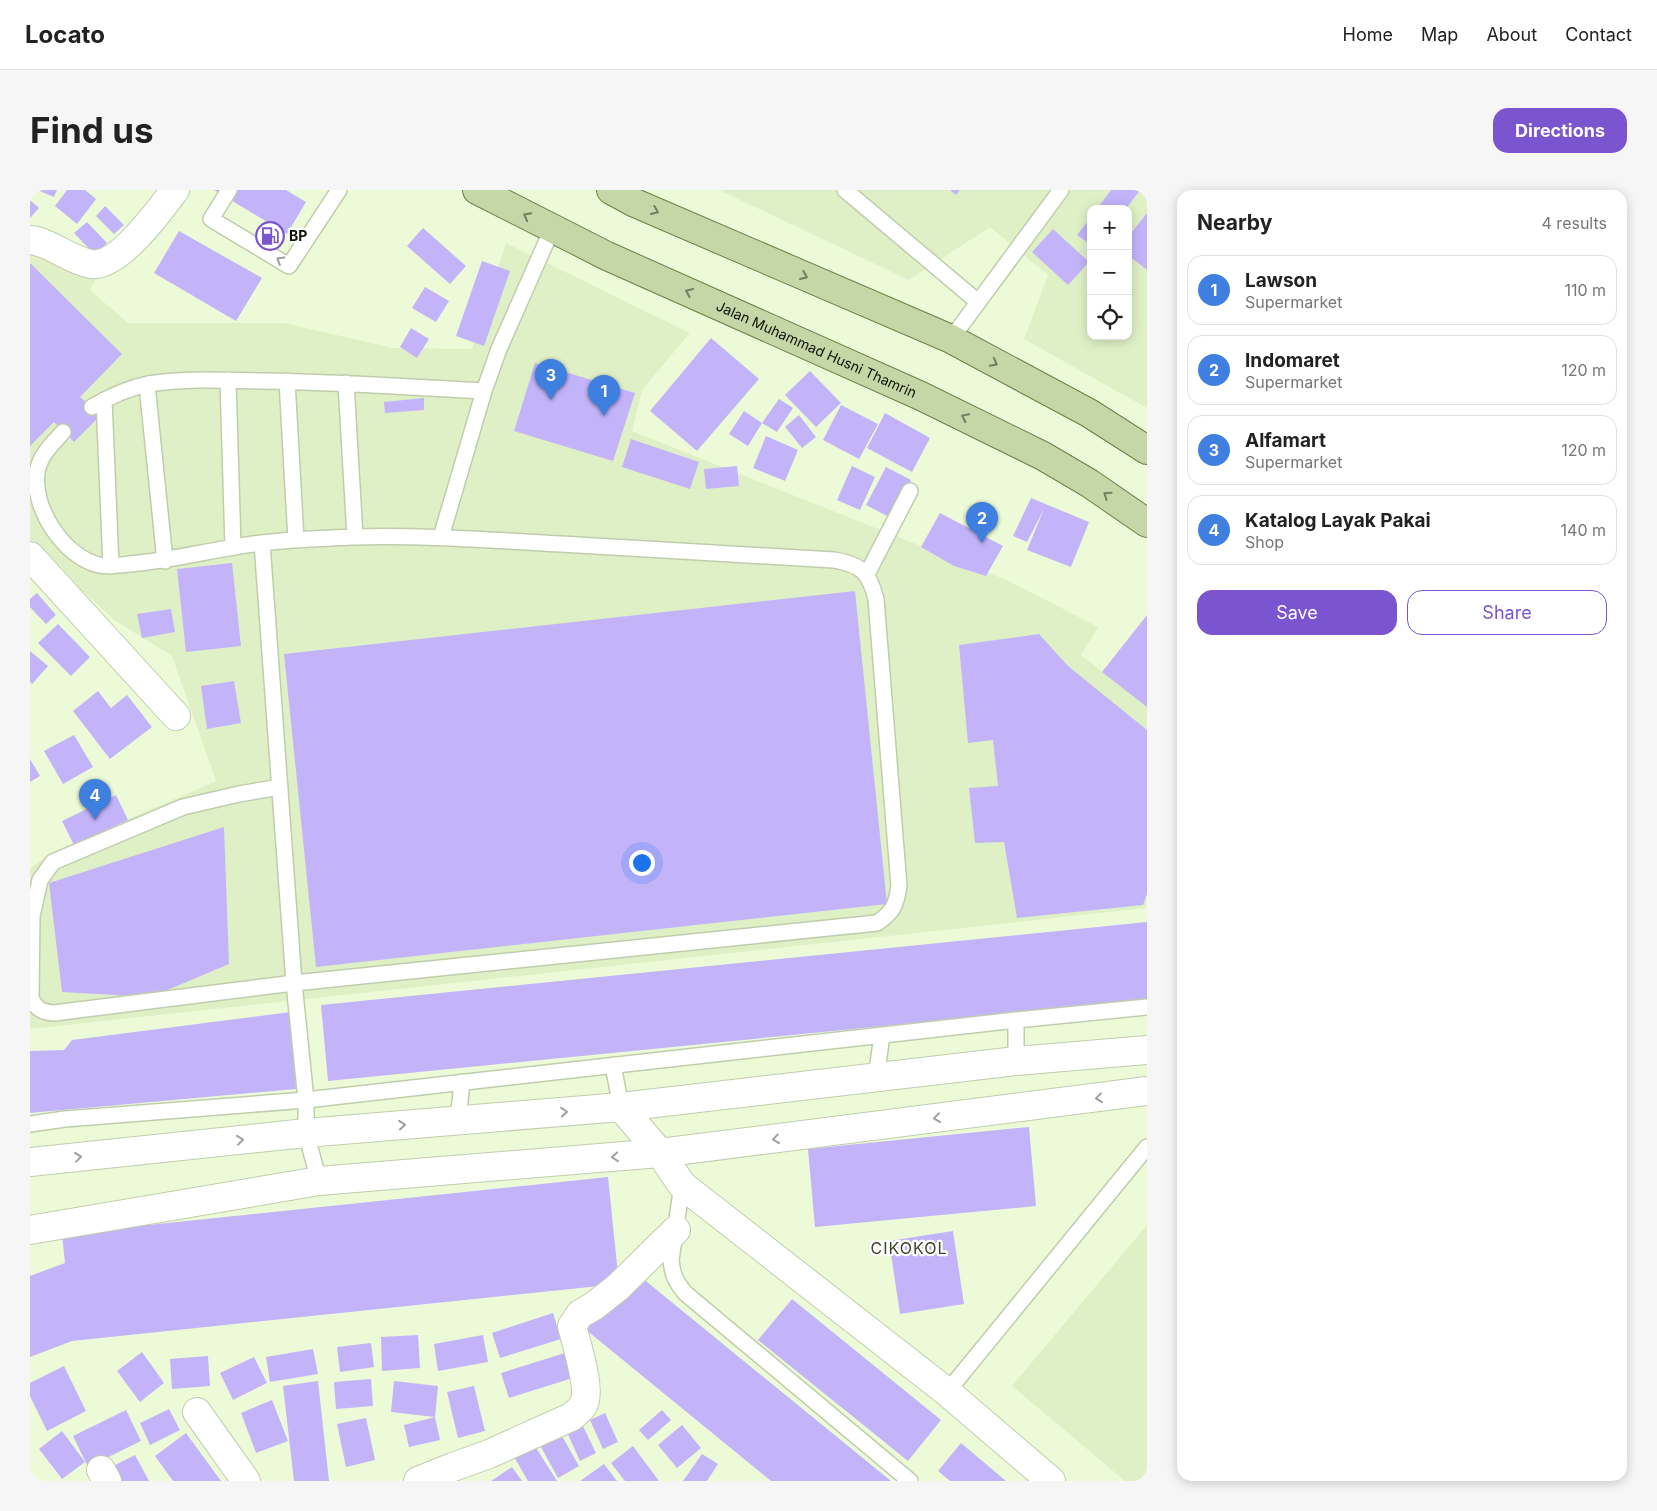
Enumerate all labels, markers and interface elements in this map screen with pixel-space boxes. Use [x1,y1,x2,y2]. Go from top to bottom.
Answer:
text: Locato [25,20,105,49]
text: Home [1343,24,1393,45]
text: Map [1421,24,1458,45]
text: About [1486,24,1537,45]
text: Contact [1565,24,1632,45]
button: Directions [1493,108,1627,153]
text: Find us [30,109,154,151]
one-way arrow [650,205,659,216]
map controls [1087,205,1132,340]
button: + [1087,205,1132,250]
text: Nearby [1197,210,1272,235]
one-way arrow [523,212,532,222]
text: 4 results [1542,213,1607,233]
fuel station icon: BP [255,221,285,251]
place label: BP [289,227,307,244]
button: − [1087,250,1132,295]
one-way arrow [276,257,285,267]
one-way arrow [799,269,808,280]
text: Lawson [1245,269,1317,292]
text: 1 [1211,280,1217,300]
text: 110 m [1564,280,1606,300]
one-way arrow [685,288,694,299]
text: Supermarket [1245,292,1342,312]
button: locate [1087,295,1132,340]
street label: Jalan Muhammad Husni Thamrin [714,297,919,401]
text: Indomaret [1245,349,1340,372]
one-way arrow [989,357,998,367]
pin: 3 [535,359,567,400]
text: 2 [1209,360,1219,380]
text: 120 m [1561,360,1606,380]
text: Supermarket [1245,372,1342,392]
pin: 1 [588,375,620,416]
one-way arrow [961,413,970,423]
text: Alfamart [1245,429,1326,452]
text: 3 [1209,440,1219,460]
text: 120 m [1561,440,1606,460]
text: Supermarket [1245,452,1342,472]
one-way arrow [1103,492,1113,501]
pin: 2 [966,502,998,543]
text: Katalog Layak Pakai [1245,509,1431,532]
text: 4 [1209,520,1219,540]
text: 140 m [1561,520,1606,540]
text: Shop [1245,532,1284,552]
button: Save [1197,590,1397,635]
button: Share [1407,590,1607,635]
pin: 4 [79,779,111,820]
your location [629,850,655,876]
one-way arrow [1094,1092,1103,1102]
one-way arrow [560,1107,568,1118]
one-way arrow [933,1112,941,1123]
one-way arrow [398,1120,406,1131]
one-way arrow [772,1133,781,1143]
one-way arrow [236,1135,244,1146]
one-way arrow [611,1151,619,1162]
one-way arrow [75,1152,83,1163]
district label: CIKOKOL [871,1238,947,1258]

